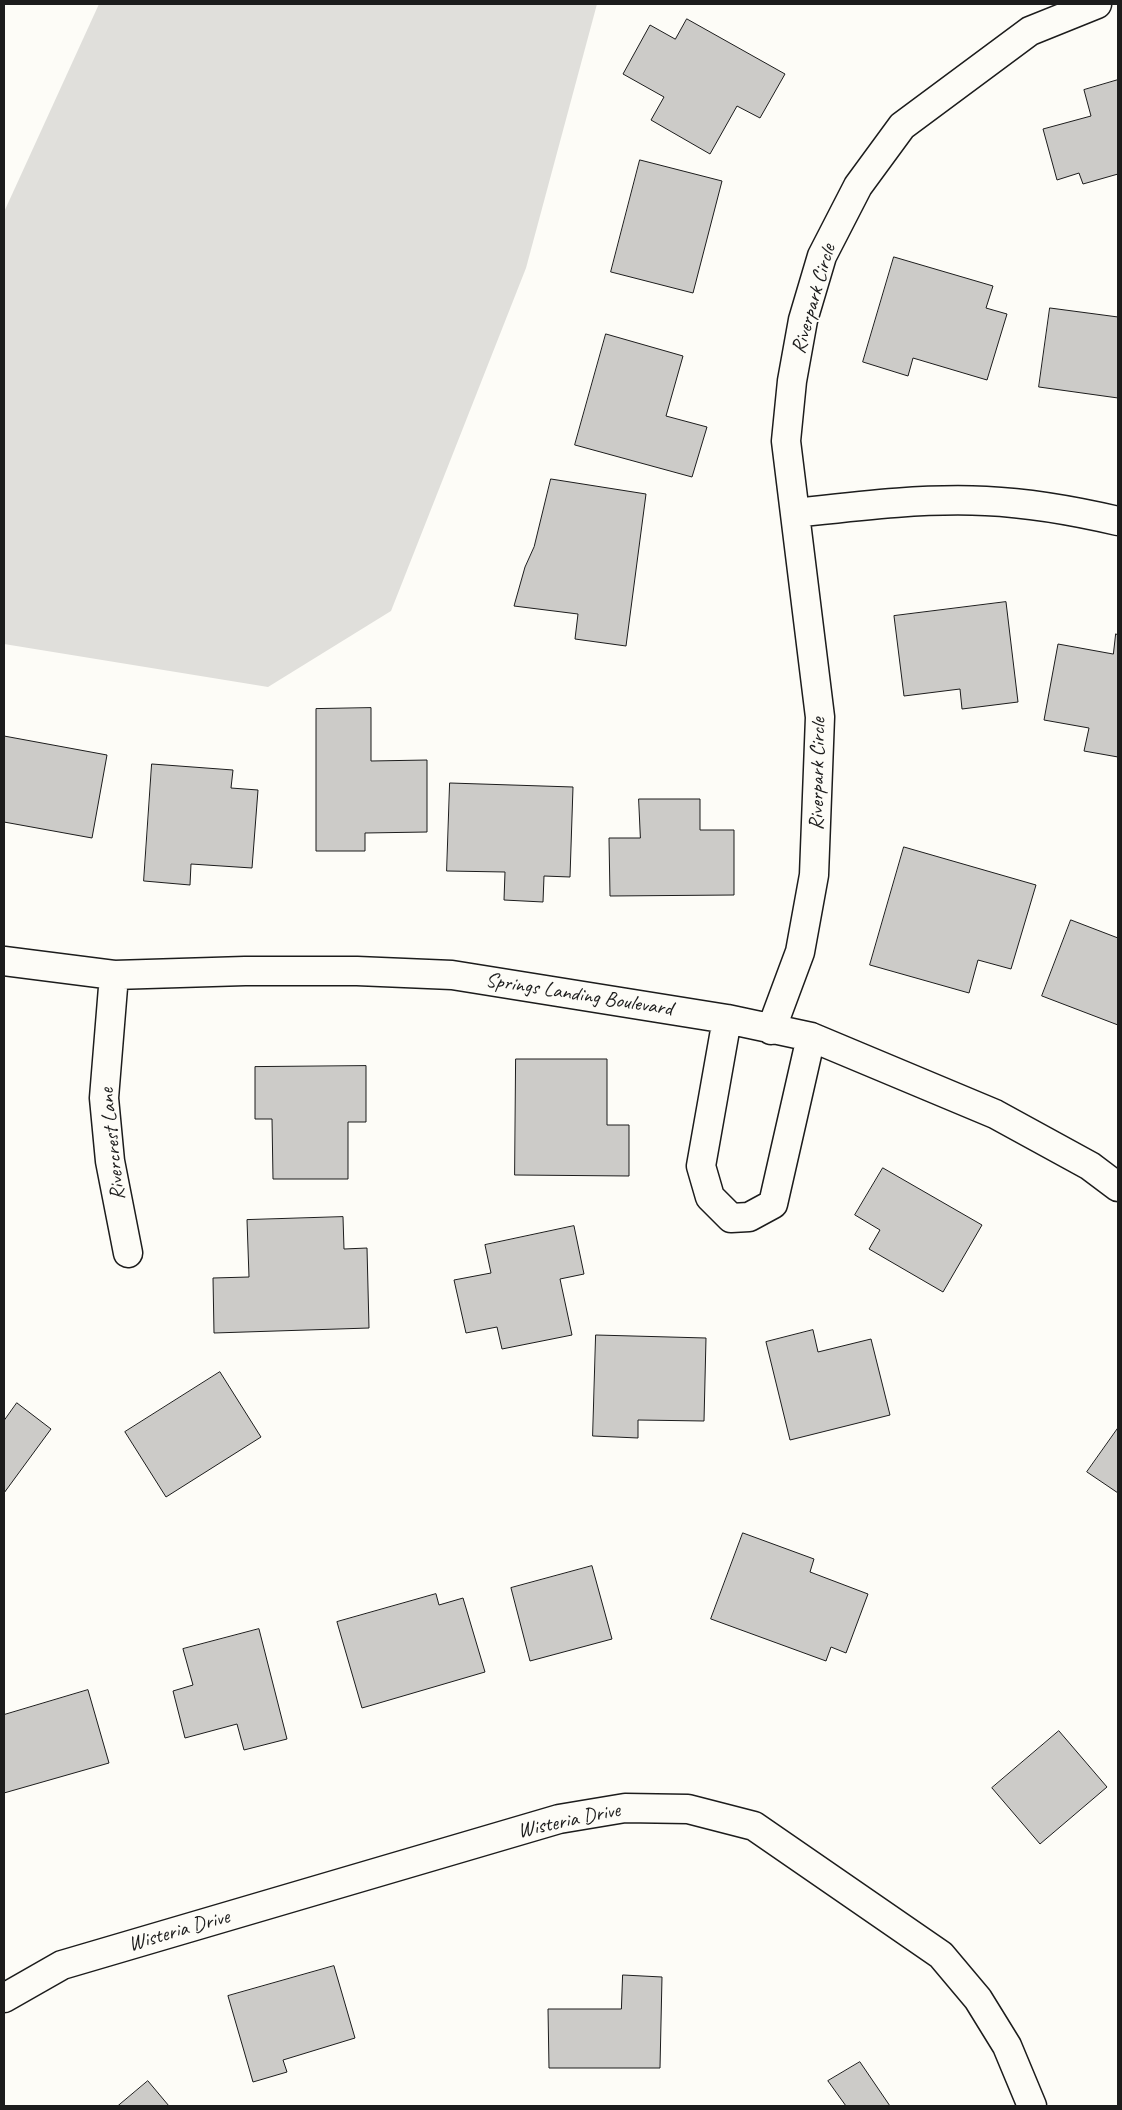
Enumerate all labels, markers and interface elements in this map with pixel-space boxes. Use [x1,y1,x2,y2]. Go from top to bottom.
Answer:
street label: Riverpark Circle [786,241,842,357]
street label: Riverpark Circle [804,717,832,831]
street label: Springs Landing Boulevard [484,968,674,1022]
street label: Rivercrest Lane [95,1087,131,1201]
street label: Wisteria Drive [515,1798,623,1844]
street label: Wisteria Drive [126,1905,232,1957]

